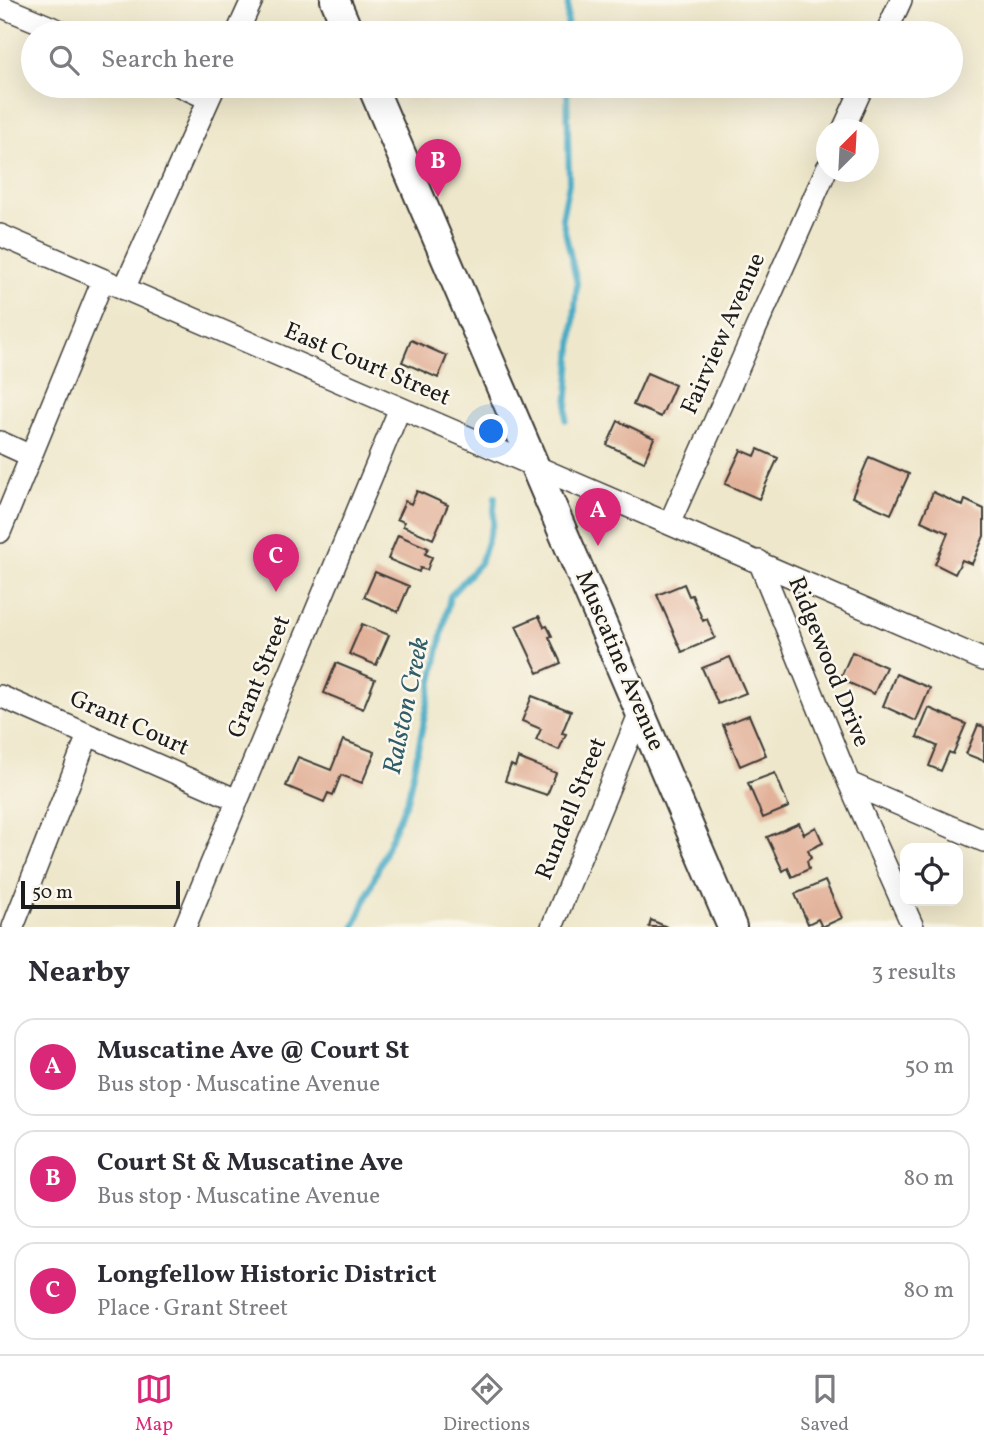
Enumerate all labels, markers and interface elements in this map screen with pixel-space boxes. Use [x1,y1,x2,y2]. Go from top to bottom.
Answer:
search box [21,21,963,98]
icon: search [45,41,83,79]
text: Search here [101,42,234,78]
north arrow [816,119,879,182]
pin: B [415,139,461,197]
street label: Fairview Avenue [673,248,775,420]
street label: East Court Street [278,315,456,415]
your location [474,414,508,448]
pin: A [575,488,621,546]
pin: C [253,534,299,592]
street label: Muscatine Avenue [566,566,672,756]
street label: Ridgewood Drive [778,572,878,752]
street label: Grant Street [220,610,300,744]
water label: Ralston Creek [375,634,439,778]
street label: Grant Court [64,683,194,765]
street label: Rundell Street [528,733,616,885]
map controls [900,843,963,906]
button: locate [900,843,963,906]
scale bar [21,878,180,910]
text: 50 m [32,880,73,906]
text: Nearby [28,952,130,994]
text: 3 results [871,957,956,989]
text: Muscatine Ave @ Court St [97,1033,409,1069]
text: A [45,1051,61,1083]
text: 50 m [905,1051,954,1083]
text: Bus stop · Muscatine Avenue [97,1069,380,1101]
text: Court St & Muscatine Ave [97,1145,403,1181]
text: B [45,1163,61,1195]
text: 80 m [904,1163,954,1195]
text: Bus stop · Muscatine Avenue [97,1181,380,1213]
text: Longfellow Historic District [97,1257,437,1293]
text: C [46,1275,60,1307]
text: 80 m [904,1275,954,1307]
text: Place · Grant Street [97,1293,288,1325]
tab: Map [135,1370,173,1438]
tab: Directions [443,1370,530,1438]
tab: Saved [800,1370,849,1438]

